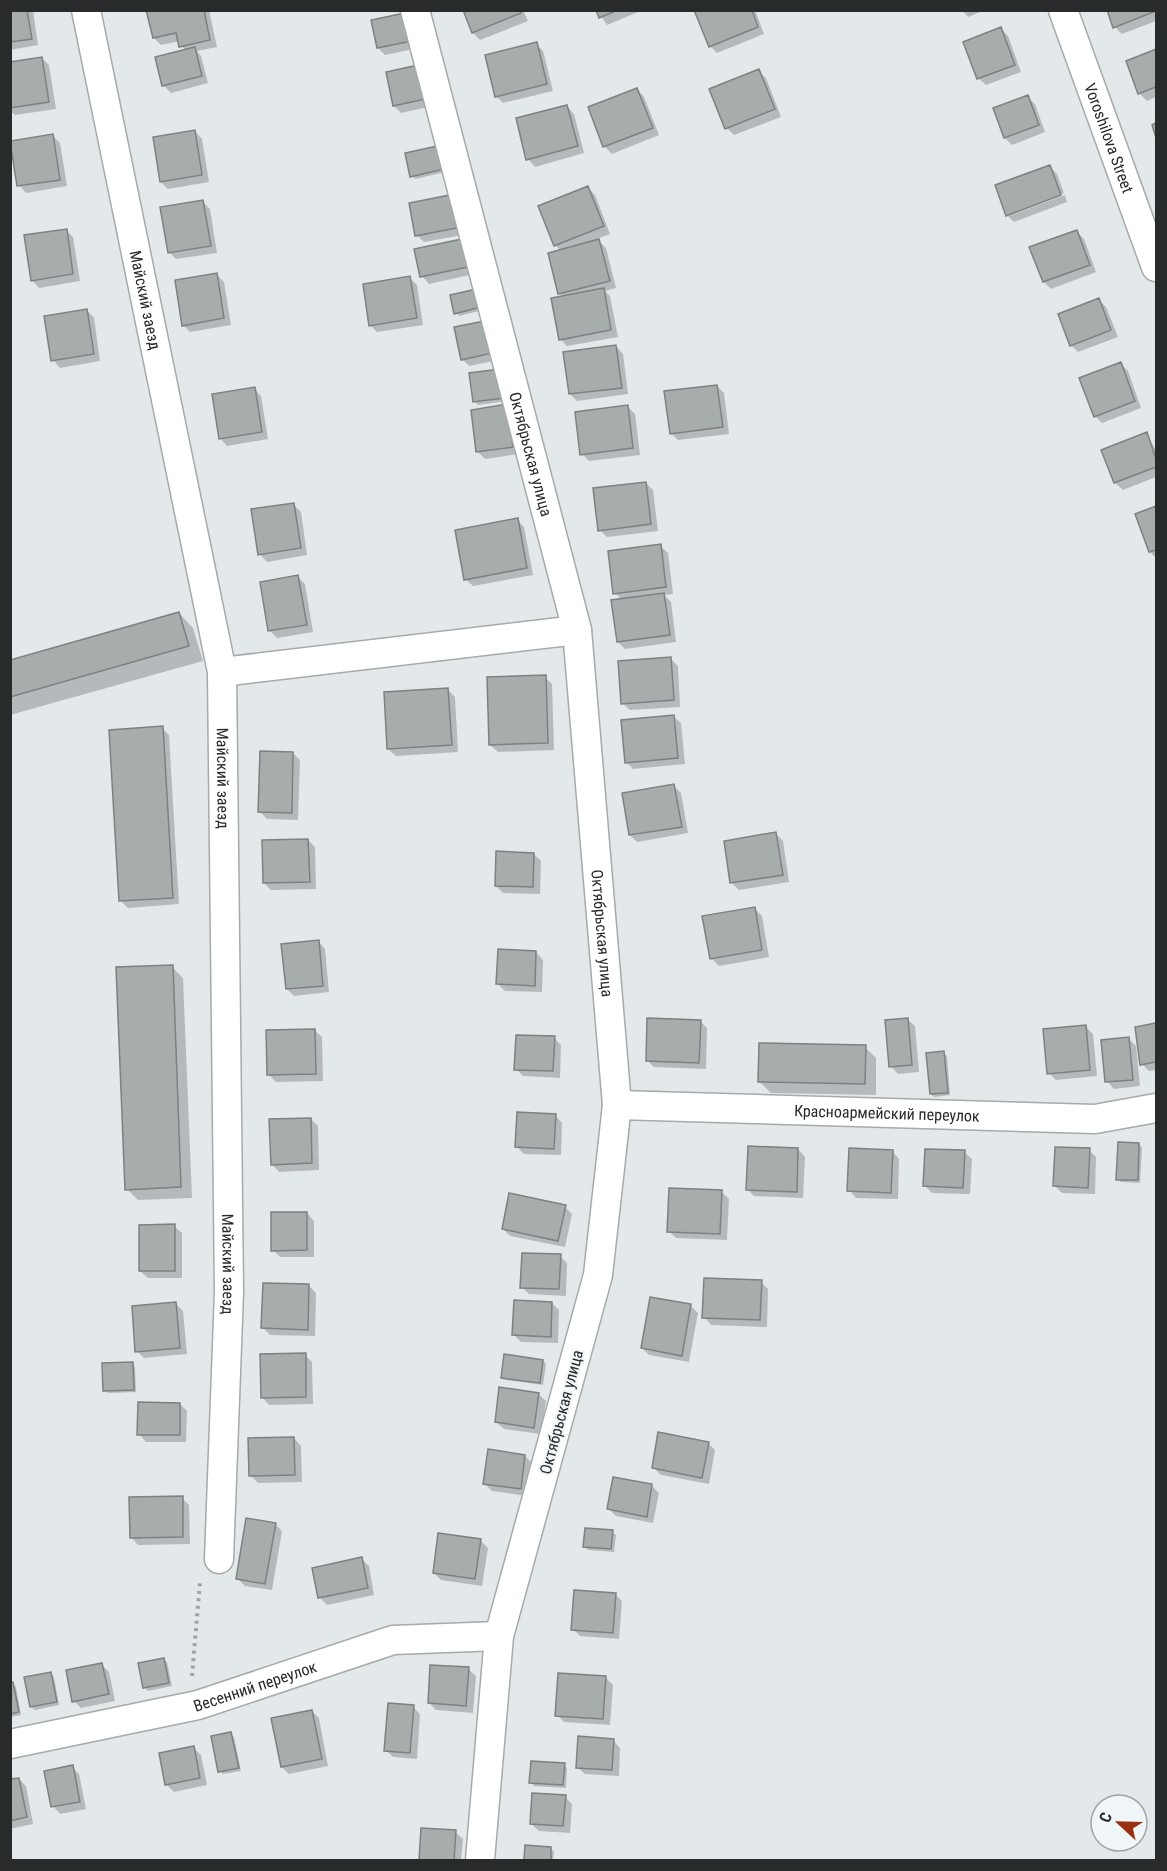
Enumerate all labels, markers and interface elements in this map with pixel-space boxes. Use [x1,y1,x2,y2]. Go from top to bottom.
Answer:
street label: Voroshilova Street [1080,81,1137,196]
street label: Майский заезд [126,249,165,352]
street label: Октябрьская улица [505,390,556,518]
street label: Майский заезд [213,728,233,829]
street label: Октябрьская улица [587,869,617,998]
street label: Красноармейский переулок [794,1101,980,1126]
street label: Майский заезд [218,1214,238,1315]
street label: Октябрьская улица [536,1348,587,1476]
street label: Весенний переулок [191,1657,319,1716]
north arrow [1089,1793,1149,1853]
text: С [1095,1810,1116,1825]

